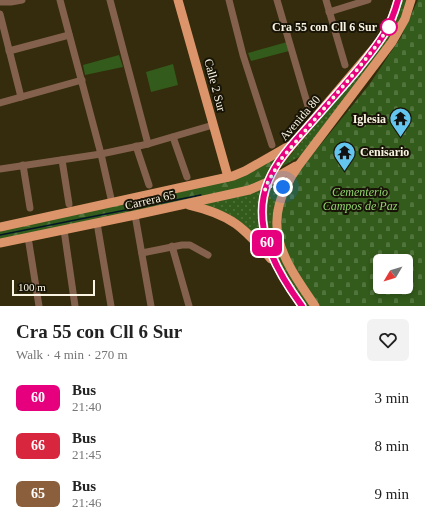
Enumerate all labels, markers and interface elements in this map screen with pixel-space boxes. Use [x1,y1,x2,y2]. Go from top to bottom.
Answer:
marker: Cra 55 con Cll 6 Sur [380,18,398,36]
place label: Cra 55 con Cll 6 Sur [272,20,378,34]
street label: Calle 2 Sur [201,57,229,113]
street label: Avenida 80 [277,93,323,143]
temple icon: Iglesia [388,106,414,139]
place label: Iglesia [353,112,386,126]
temple icon: Cenisario [332,139,358,172]
place label: Cenisario [360,145,409,159]
your location [273,177,293,197]
park label: Cementerio Campos de Paz [323,185,398,213]
street label: Carrera 65 [124,187,176,213]
line badge: 60 [249,230,285,256]
text: 60 [260,235,274,250]
north arrow [373,254,413,294]
map controls [373,254,413,294]
scale bar [12,278,95,297]
text: 100 m [18,281,46,293]
button: heart [367,319,409,361]
text: Cra 55 con Cll 6 Sur [16,321,182,342]
text: Walk · 4 min · 270 m [16,347,128,362]
text: Bus [72,382,96,398]
text: 60 [31,390,45,405]
text: 3 min [374,390,409,406]
text: 21:40 [72,399,102,414]
text: Bus [72,430,96,446]
text: 66 [31,438,45,453]
text: 8 min [374,438,409,454]
text: 21:45 [72,447,102,462]
text: Bus [72,478,96,494]
text: 65 [31,486,45,501]
text: 9 min [374,486,409,502]
text: 21:46 [72,495,102,510]

